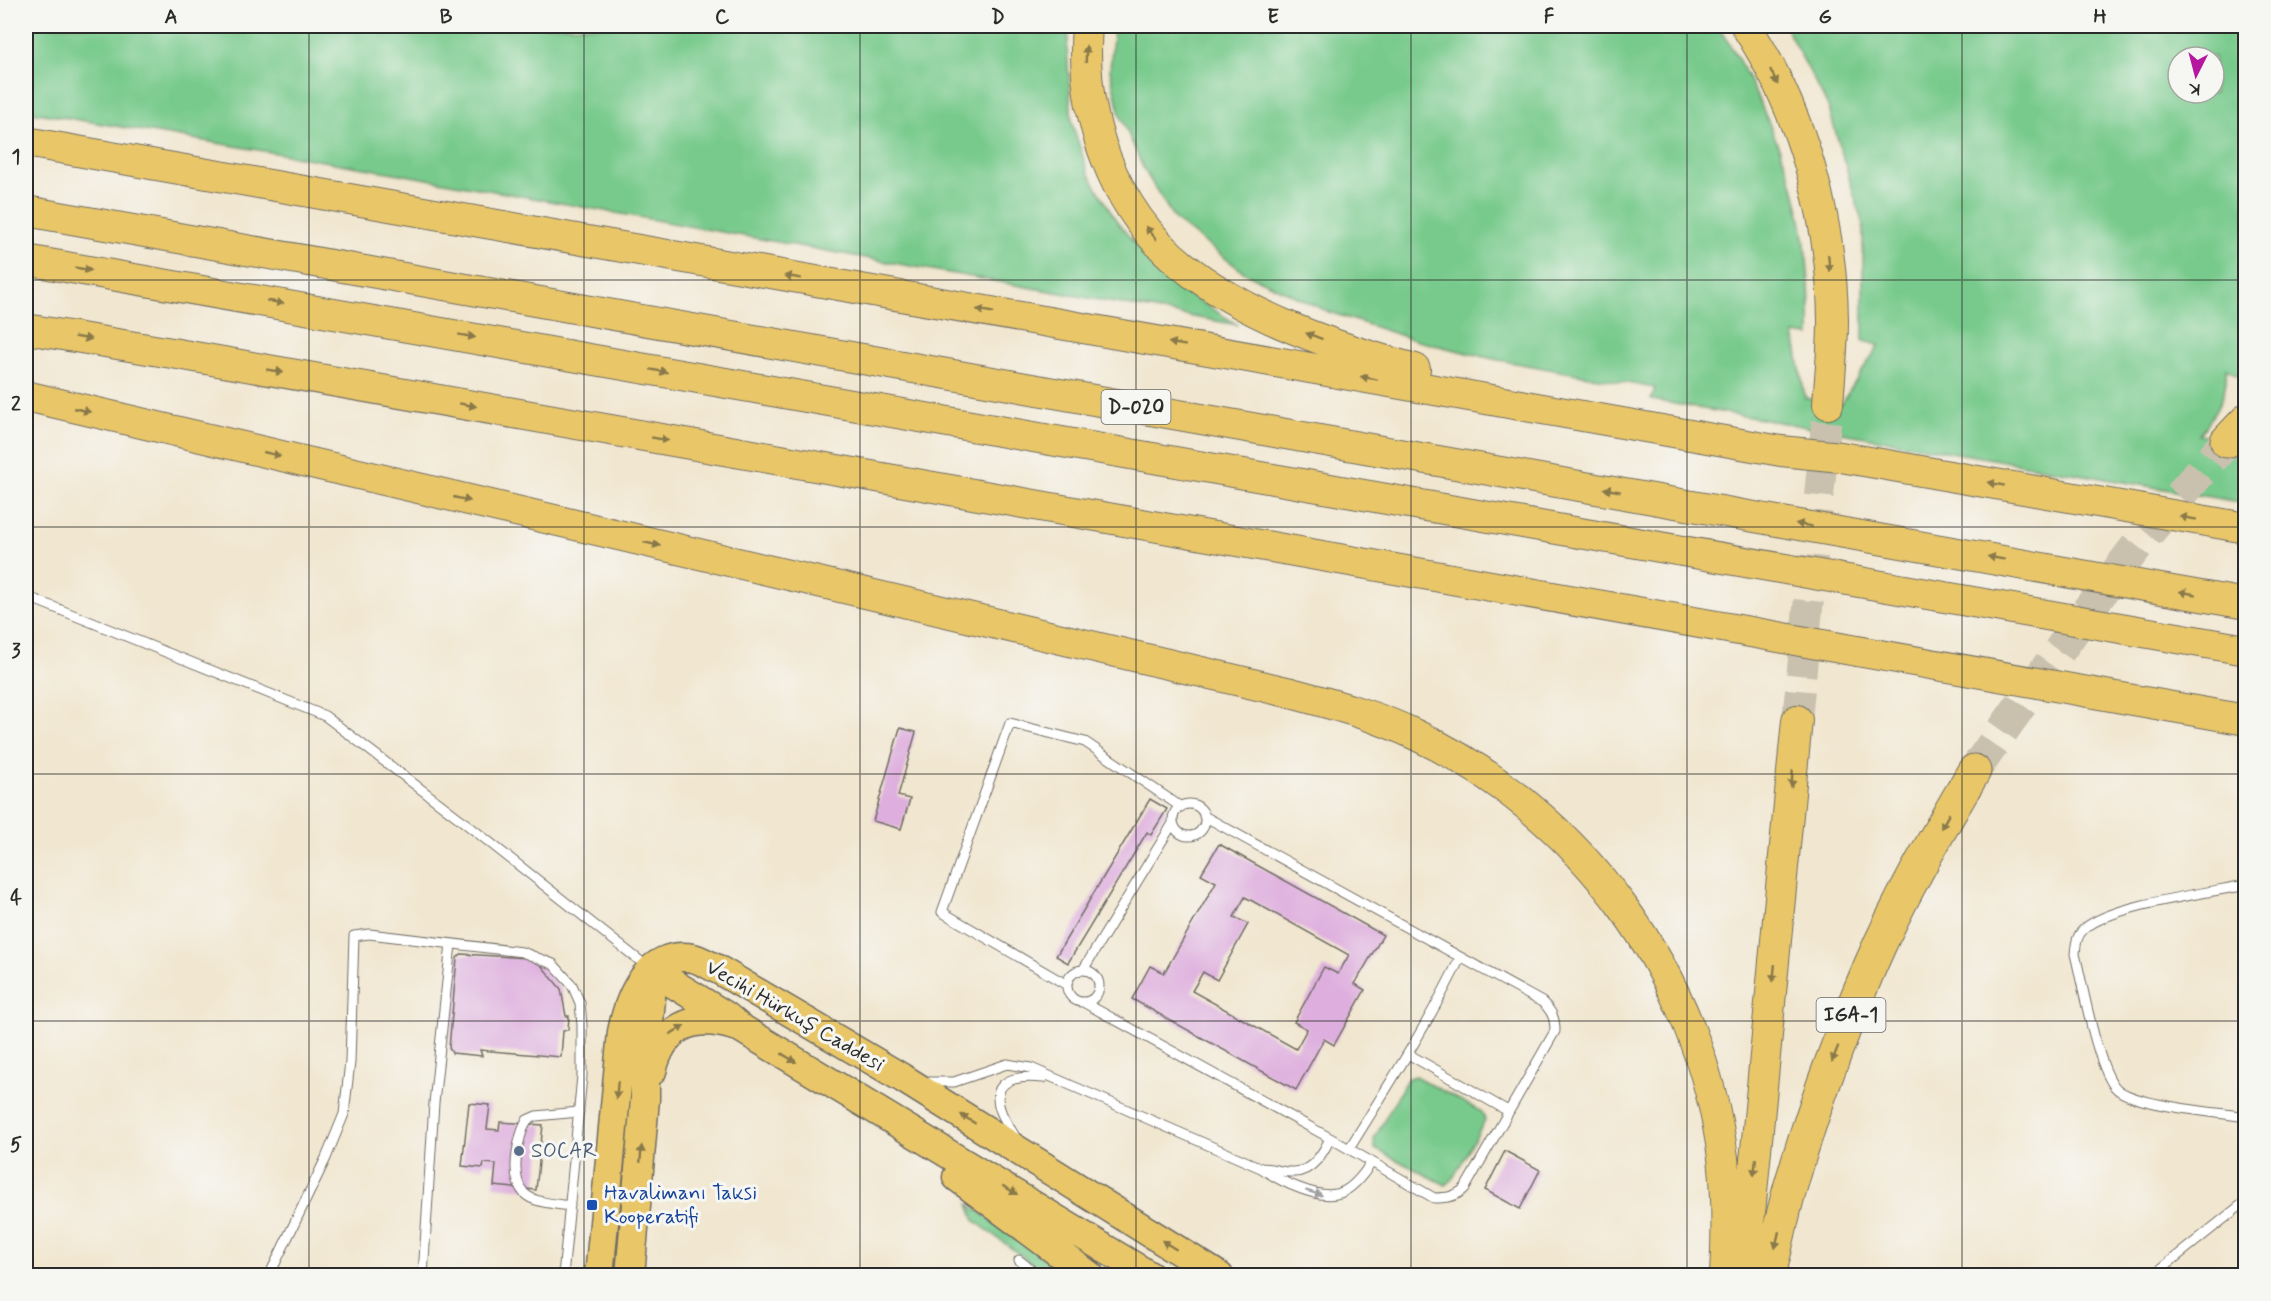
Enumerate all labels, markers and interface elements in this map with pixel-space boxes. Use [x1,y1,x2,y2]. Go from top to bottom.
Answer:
text: A [164,4,178,31]
text: B [440,4,453,31]
text: C [715,4,730,31]
text: D [991,4,1005,31]
text: E [1267,4,1279,31]
text: F [1544,4,1555,31]
text: G [1818,4,1832,31]
text: H [2093,4,2107,31]
one-way arrow [1081,45,1091,64]
north arrow [2166,45,2226,105]
one-way arrow [1770,68,1779,85]
text: K [2187,77,2201,99]
text: 1 [12,144,20,171]
one-way arrow [1145,226,1158,241]
one-way arrow [1824,253,1834,272]
one-way arrow [74,265,93,274]
one-way arrow [783,273,802,282]
one-way arrow [266,298,285,307]
one-way arrow [975,306,994,315]
one-way arrow [1305,331,1323,341]
one-way arrow [458,332,477,341]
one-way arrow [74,334,93,343]
one-way arrow [1167,339,1186,348]
one-way arrow [650,366,669,375]
one-way arrow [266,367,285,376]
one-way arrow [1359,373,1378,382]
road number: D-020 [1102,390,1170,424]
text: 2 [11,391,21,418]
one-way arrow [458,401,477,410]
one-way arrow [73,405,92,415]
one-way arrow [650,434,669,443]
one-way arrow [263,450,282,460]
one-way arrow [1986,479,2005,488]
one-way arrow [1602,486,1621,495]
one-way arrow [453,495,472,504]
one-way arrow [2178,513,2197,522]
one-way arrow [1794,520,1813,529]
one-way arrow [643,540,662,549]
one-way arrow [1986,553,2005,562]
one-way arrow [2178,588,2197,597]
text: 3 [11,638,21,665]
one-way arrow [1787,769,1797,788]
one-way arrow [1940,813,1950,830]
text: 4 [10,885,22,912]
street label: Vecihi Hürkuş Caddesi [701,953,889,1079]
one-way arrow [1769,963,1779,982]
road number: IGA-1 [1816,998,1886,1032]
one-way arrow [669,1025,686,1035]
one-way arrow [1830,1046,1840,1064]
one-way arrow [781,1052,797,1063]
one-way arrow [612,1081,622,1100]
one-way arrow [960,1114,976,1125]
text: 5 [10,1132,22,1159]
place label: SOCAR [531,1137,597,1165]
marker: SOCAR [512,1144,526,1158]
one-way arrow [636,1145,646,1164]
one-way arrow [1750,1158,1760,1177]
place label: Havalimanı Taksi Kooperatifi [604,1179,757,1231]
one-way arrow [1002,1184,1018,1195]
one-way arrow [1305,1189,1323,1198]
marker: Havalimanı Taksi Kooperatifi [585,1198,599,1212]
one-way arrow [1772,1231,1782,1250]
one-way arrow [1161,1240,1177,1251]

